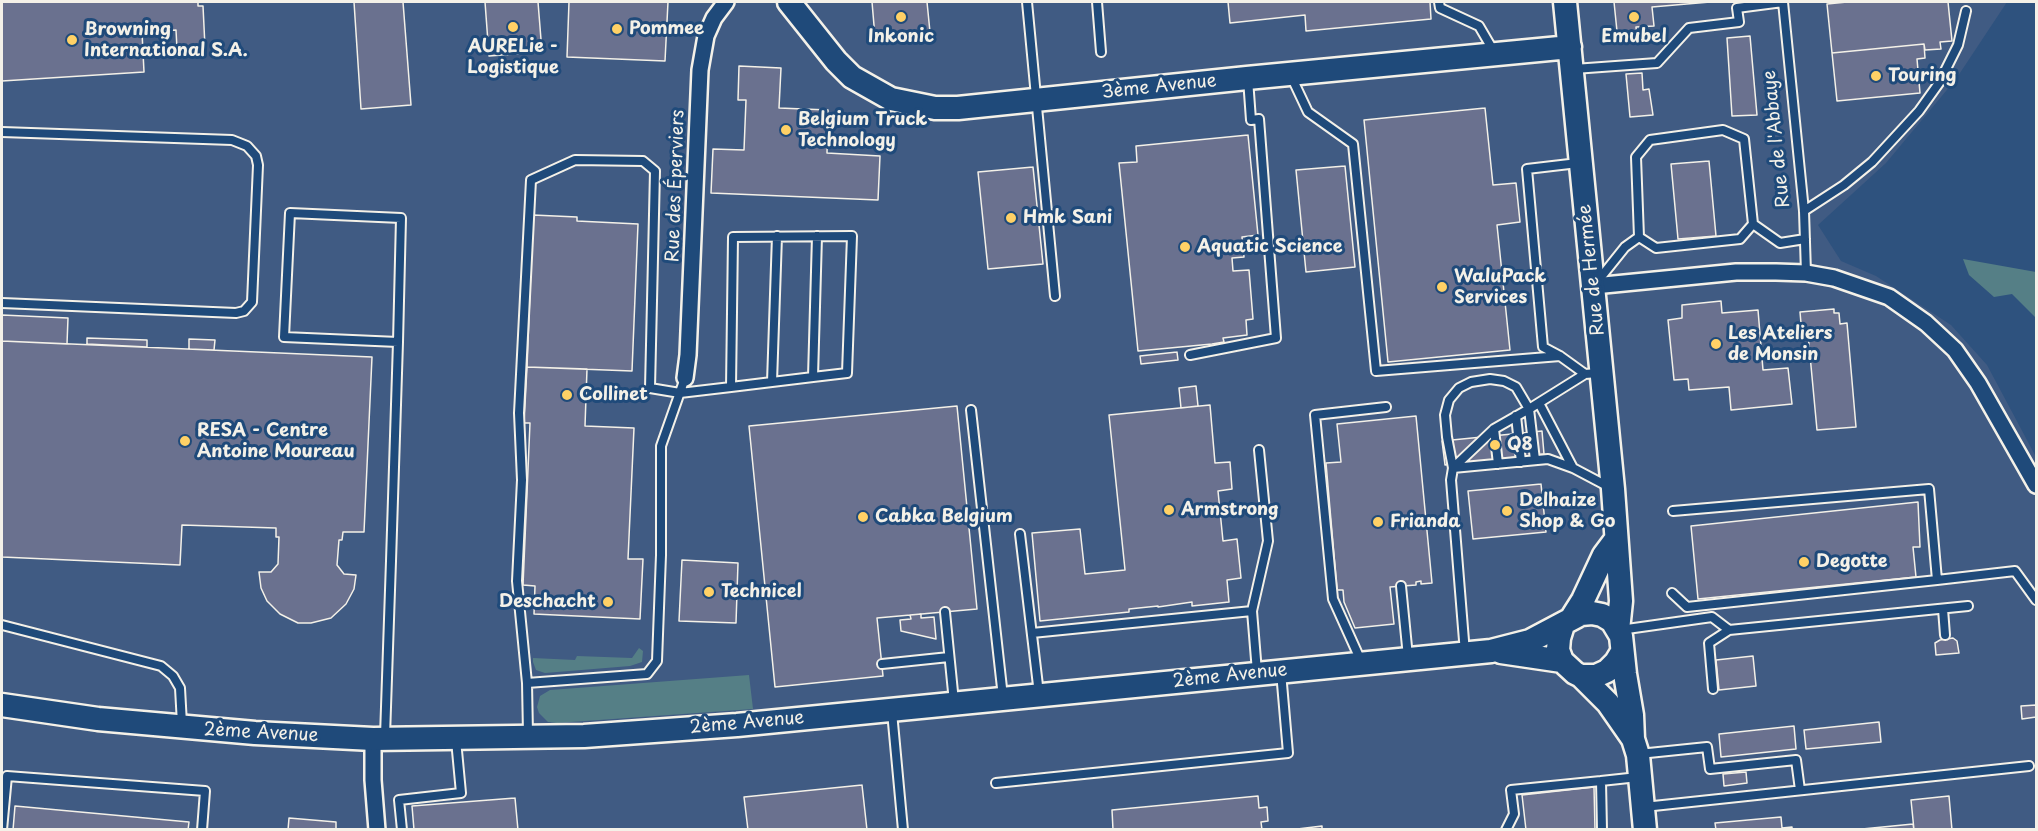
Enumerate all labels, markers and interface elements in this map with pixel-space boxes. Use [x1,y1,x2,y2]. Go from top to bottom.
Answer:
marker: Inkonic [894,10,908,24]
marker: Emubel [1627,10,1641,24]
place label: Pommee [629,18,704,40]
place label: Browning International S.A. [84,19,248,62]
marker: AURELie - Logistique [506,20,520,34]
marker: Pommee [610,22,624,36]
place label: Inkonic [868,26,934,48]
place label: Emubel [1601,26,1667,48]
marker: Browning International S.A. [65,33,79,47]
place label: AURELie - Logistique [467,36,559,78]
place label: Touring [1888,65,1956,87]
street label: Rue de l'Abbaye [1759,69,1795,209]
marker: Touring [1869,69,1883,83]
street label: 3ème Avenue [1100,70,1218,104]
street label: Rue des Éperviers [663,109,689,263]
place label: Belgium Truck Technology [798,109,927,152]
marker: Belgium Truck Technology [779,123,793,137]
street label: Rue de Hermée [1574,203,1610,337]
place label: Hmk Sani [1023,207,1112,229]
marker: Hmk Sani [1004,211,1018,225]
place label: Aquatic Science [1197,236,1342,258]
marker: Aquatic Science [1178,240,1192,254]
place label: WaluPack Services [1454,266,1546,308]
marker: WaluPack Services [1435,280,1449,294]
place label: Les Ateliers de Monsin [1728,323,1832,366]
marker: Les Ateliers de Monsin [1709,337,1723,351]
place label: Collinet [579,384,648,406]
marker: Collinet [560,388,574,402]
place label: RESA - Centre Antoine Moureau [197,420,355,462]
marker: RESA - Centre Antoine Moureau [178,434,192,448]
place label: Q8 [1507,434,1533,456]
marker: Q8 [1488,438,1502,452]
place label: Delhaize Shop & Go [1519,490,1615,532]
place label: Armstrong [1181,499,1279,521]
marker: Armstrong [1162,503,1176,517]
marker: Delhaize Shop & Go [1500,504,1514,518]
place label: Cabka Belgium [875,506,1013,528]
marker: Cabka Belgium [856,510,870,524]
place label: Frianda [1390,511,1460,533]
marker: Frianda [1371,515,1385,529]
place label: Degotte [1816,551,1888,573]
marker: Degotte [1797,555,1811,569]
place label: Technicel [721,581,802,603]
marker: Technicel [702,585,716,599]
place label: Deschacht [499,591,596,613]
marker: Deschacht [601,595,615,609]
street label: 2ème Avenue [1172,659,1288,693]
street label: 2ème Avenue [689,707,805,739]
street label: 2ème Avenue [203,719,319,747]

